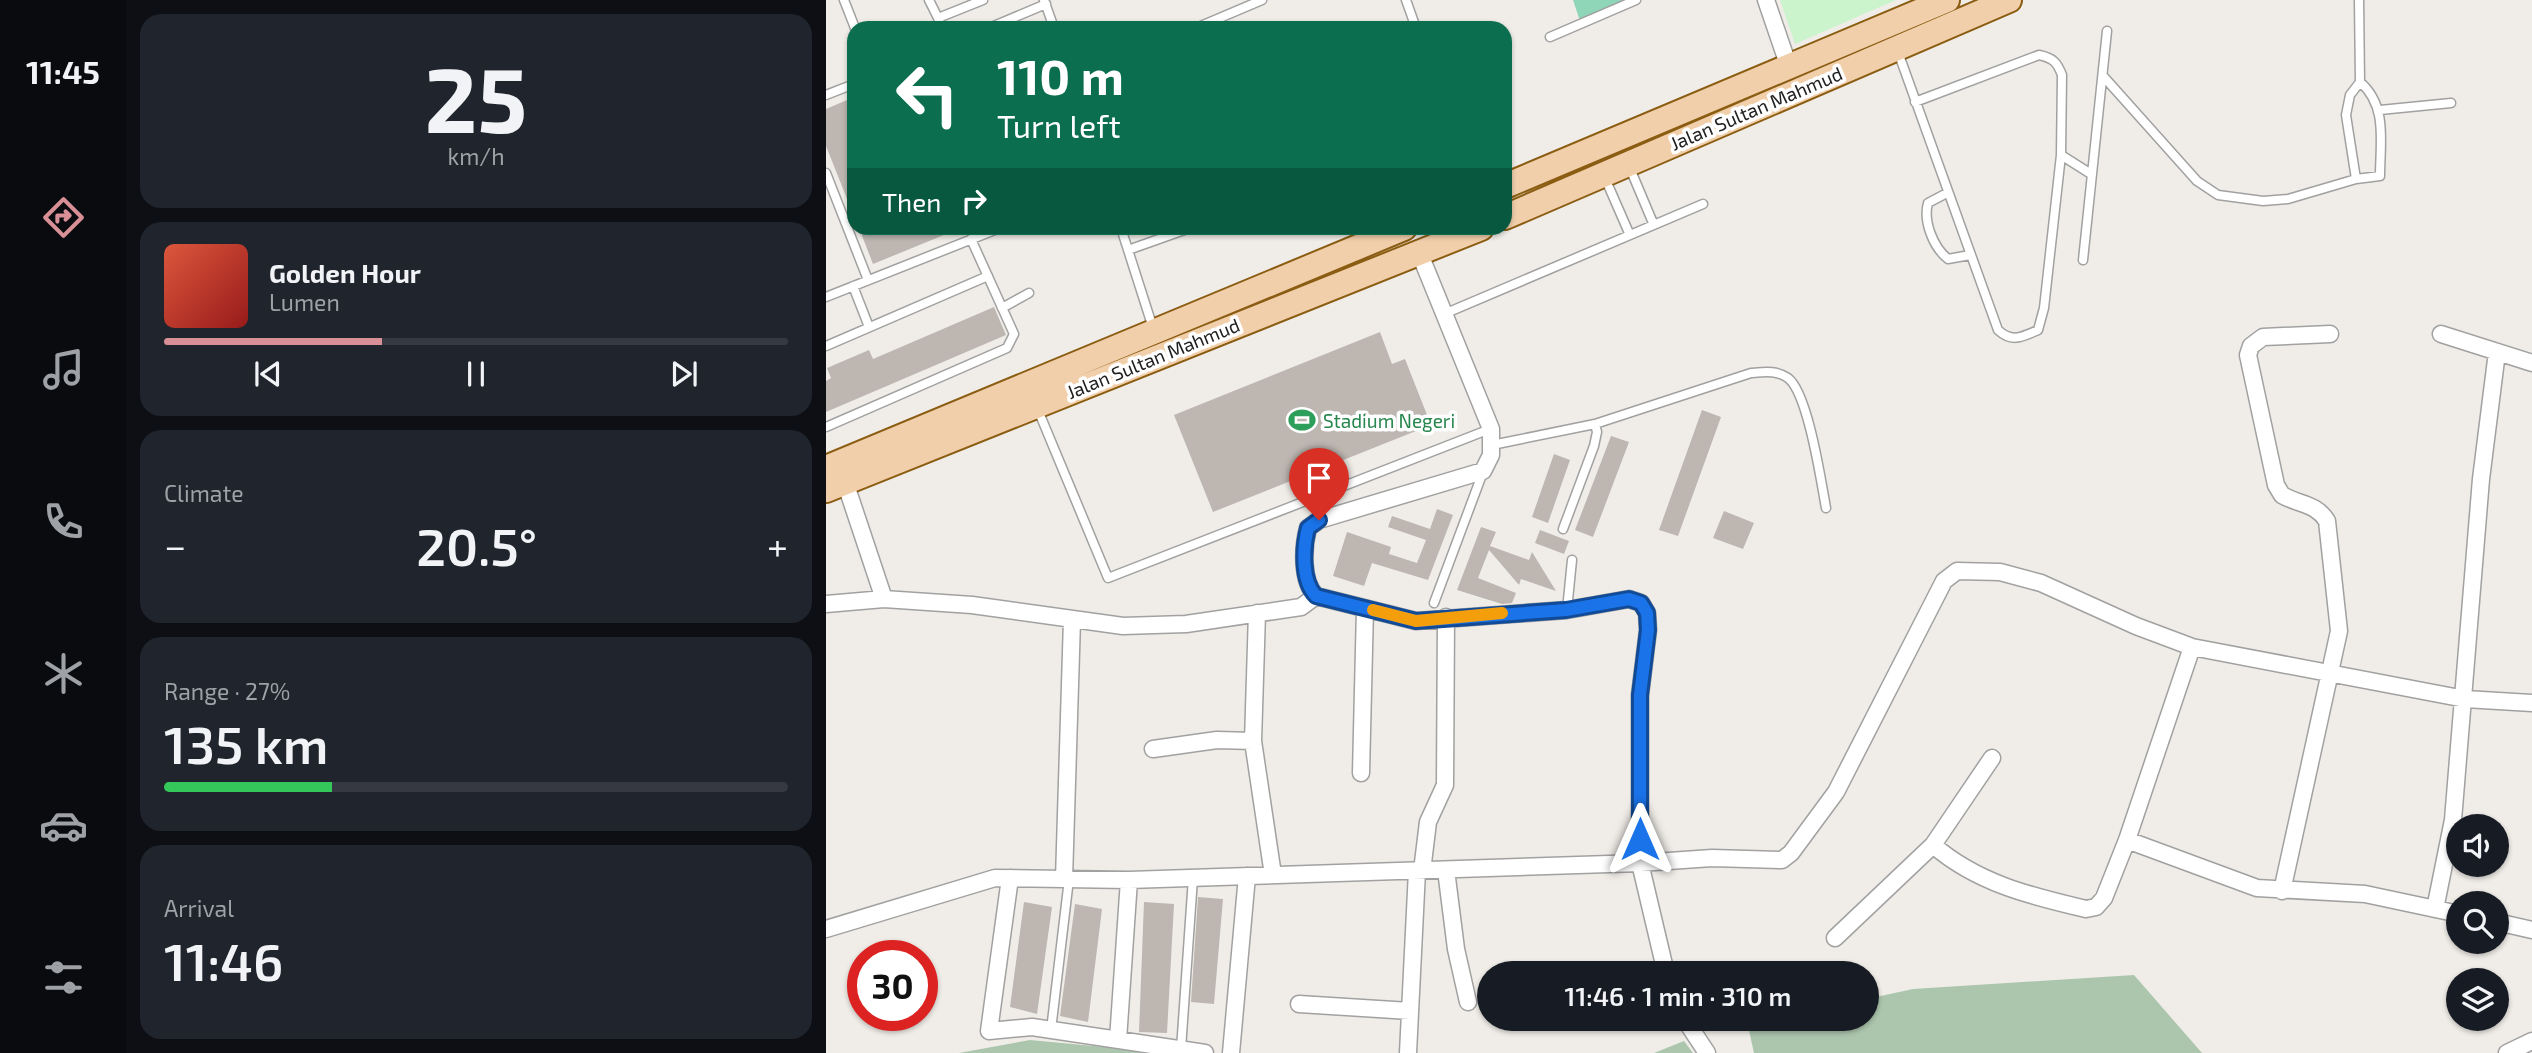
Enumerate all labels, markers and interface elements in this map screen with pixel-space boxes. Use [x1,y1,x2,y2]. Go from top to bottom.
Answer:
text: 25 [424,42,528,151]
text: 110 m [997,46,1124,105]
icon: left [882,49,973,140]
text: 11:45 [26,52,100,90]
street label: Jalan Sultan Mahmud [1667,61,1845,155]
text: Turn left [997,106,1121,144]
text: km/h [447,142,505,170]
icon: right [955,182,993,220]
text: Then [882,186,941,217]
icon: directions [39,193,88,242]
text: Golden Hour [269,257,421,288]
text: Lumen [269,288,340,316]
street label: Jalan Sultan Mahmud [1063,313,1243,403]
icon: music [39,345,88,394]
icon: previous [249,355,287,393]
icon: pause [457,355,495,393]
icon: next [665,355,703,393]
sports icon: Stadium Negeri [1287,405,1317,435]
place label: Stadium Negeri [1323,409,1455,432]
pin [1289,448,1349,520]
icon: arrive [1300,459,1338,497]
text: Climate [164,479,244,507]
icon: phone [39,497,88,546]
text: 20.5° [416,514,537,576]
text: − [164,522,186,568]
text: + [767,522,788,568]
icon: climate [39,649,88,698]
text: Range · 27% [164,677,290,705]
text: 135 km [164,712,328,774]
icon: car [39,801,88,850]
position arrow [1603,802,1677,876]
map controls [2446,814,2509,1031]
button: sound [2446,814,2509,877]
button: search [2446,891,2509,954]
text: Arrival [164,894,234,922]
text: 11:46 [164,929,283,991]
speed limit sign: 30 [847,940,938,1031]
icon: filters [39,953,88,1002]
button: layers [2446,968,2509,1031]
text: 11:46 · 1 min · 310 m [1565,980,1791,1011]

